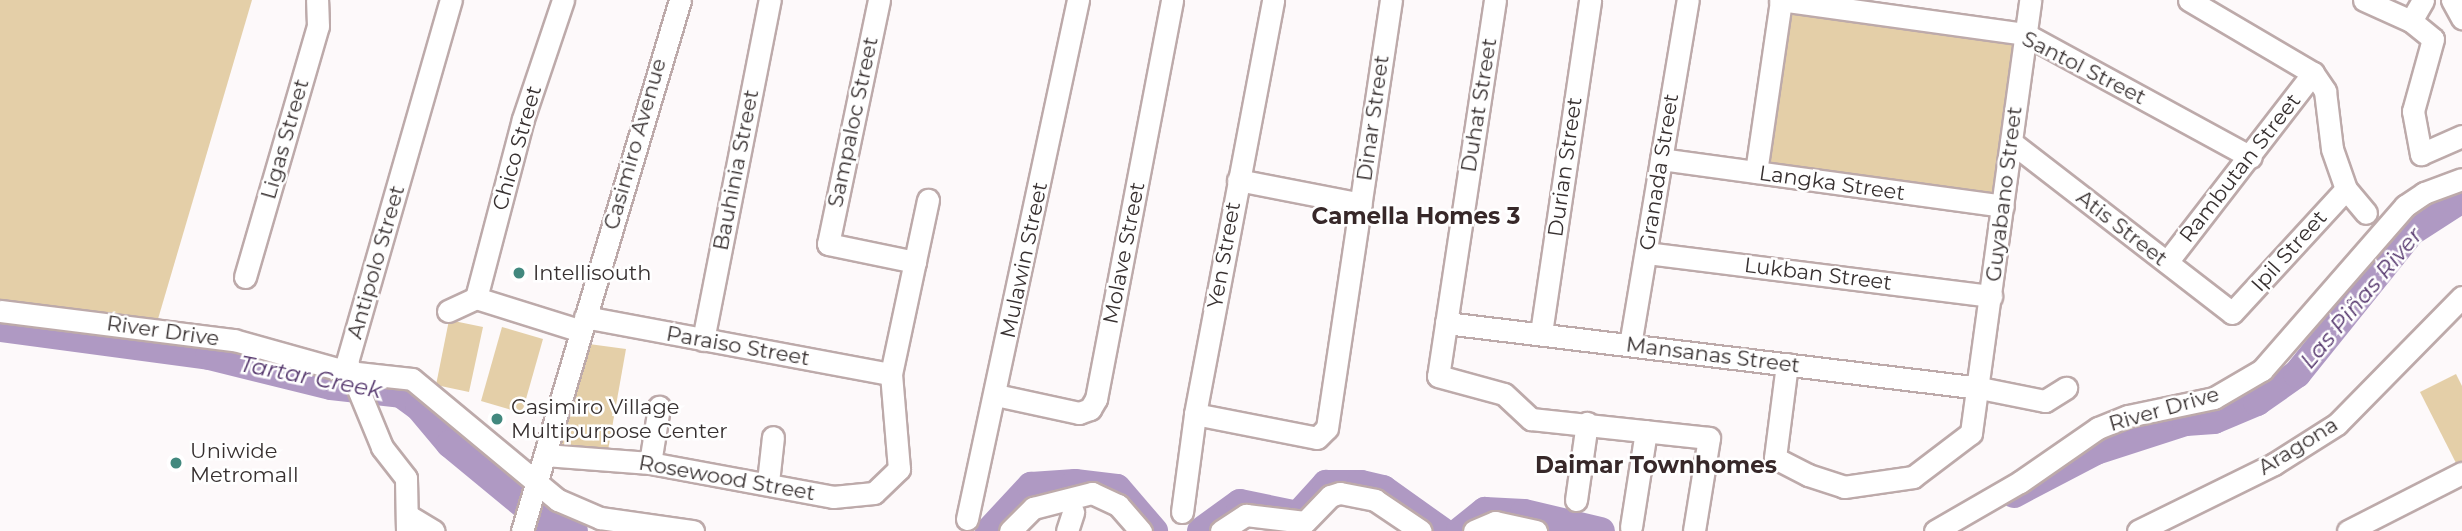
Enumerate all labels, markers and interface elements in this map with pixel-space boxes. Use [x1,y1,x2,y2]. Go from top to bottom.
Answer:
street label: Santol Street [2018,26,2150,110]
street label: Sampaloc Street [823,34,883,210]
street label: Duhat Street [1456,36,1502,174]
street label: Dinar Street [1352,53,1394,183]
street label: Casimiro Avenue [598,55,672,233]
street label: Ligas Street [256,76,314,202]
street label: Chico Street [487,83,547,213]
street label: Bauhinia Street [708,87,764,253]
street label: Rambutan Street [2174,89,2306,247]
street label: Granada Street [1634,92,1684,252]
street label: Durian Street [1543,95,1587,239]
street label: Guyabano Street [1981,105,2027,283]
street label: Langka Street [1757,160,1907,206]
street label: Mulawin Street [995,179,1053,341]
street label: Molave Street [1098,180,1150,326]
street label: Antipolo Street [342,182,410,342]
street label: Atis Street [2072,185,2172,271]
street label: Yen Street [1202,200,1246,310]
district label: Camella Homes 3 [1312,202,1520,230]
street label: Ipil Street [2246,205,2332,297]
water label: Las Piñas River [2294,222,2428,374]
street label: Lukban Street [1743,252,1893,296]
place label: Intellisouth [533,260,652,286]
marker: Intellisouth [511,265,527,281]
street label: River Drive [105,311,221,351]
street label: Paraiso Street [664,321,812,371]
street label: Mansanas Street [1625,332,1801,378]
water label: Tartar Creek [238,350,384,404]
street label: River Drive [2106,381,2222,437]
place label: Casimiro Village Multipurpose Center [511,394,728,444]
marker: Casimiro Village Multipurpose Center [489,411,505,427]
street label: Aragona [2254,412,2342,480]
place label: Uniwide Metromall [190,438,299,488]
street label: Rosewood Street [637,450,817,506]
district label: Daimar Townhomes [1535,451,1777,479]
marker: Uniwide Metromall [168,455,184,471]

